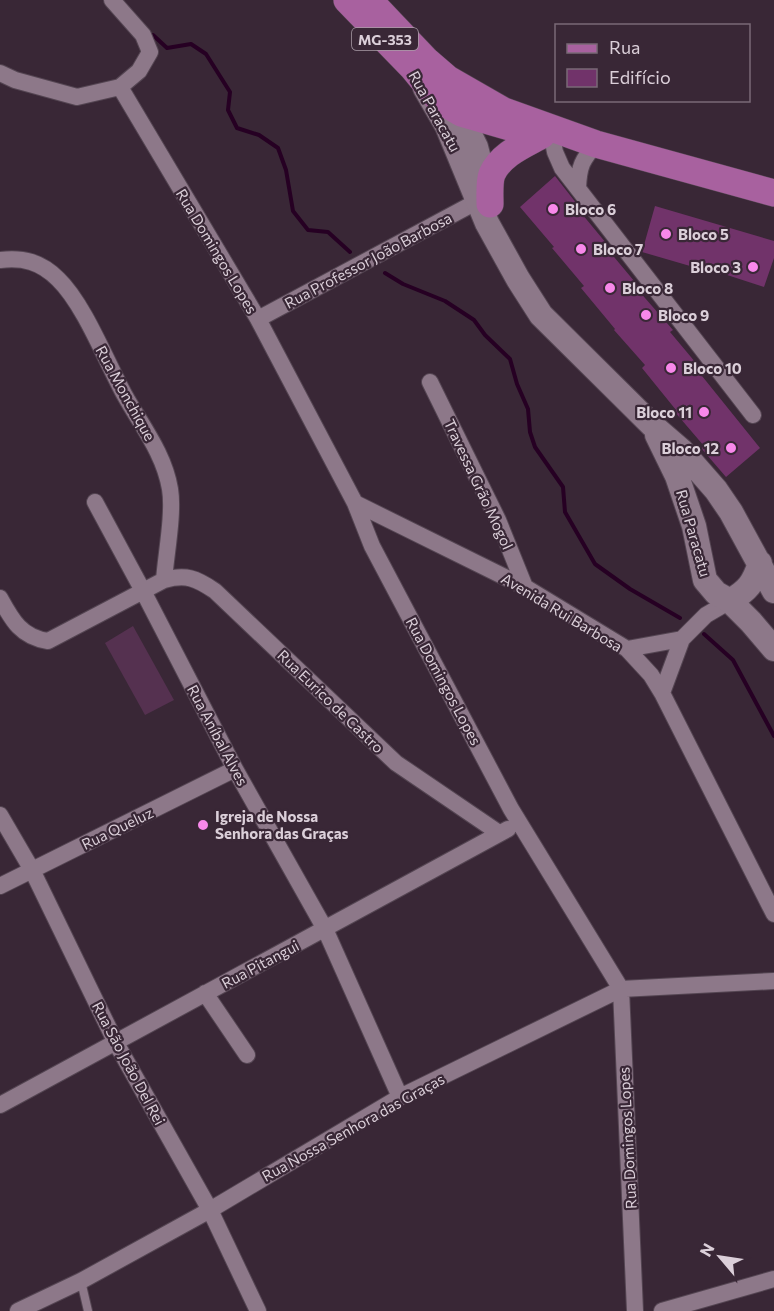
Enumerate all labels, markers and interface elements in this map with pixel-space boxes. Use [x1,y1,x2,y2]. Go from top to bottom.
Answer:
legend [555,24,750,102]
road number: MG-353 [352,28,418,50]
text: Rua [609,36,640,58]
text: Edifício [609,66,671,88]
street label: Rua Paracatu [405,67,465,155]
street label: Rua Domingos Lopes [173,185,261,317]
place label: Bloco 6 [565,200,616,218]
marker: Bloco 6 [546,202,560,216]
street label: Rua Professor João Barbosa [281,208,455,312]
place label: Bloco 5 [678,225,729,243]
marker: Bloco 5 [659,227,673,241]
place label: Bloco 7 [593,240,643,258]
marker: Bloco 7 [574,242,588,256]
place label: Bloco 3 [690,258,741,276]
marker: Bloco 3 [746,260,760,274]
place label: Bloco 8 [622,279,673,297]
marker: Bloco 8 [603,281,617,295]
place label: Bloco 9 [658,306,709,324]
marker: Bloco 9 [639,308,653,322]
street label: Rua Monchique [92,342,160,444]
place label: Bloco 10 [683,359,742,377]
marker: Bloco 10 [664,361,678,375]
place label: Bloco 11 [636,403,692,421]
marker: Bloco 11 [697,405,711,419]
street label: Travessa Grão Mogol [441,416,517,552]
place label: Bloco 12 [662,439,719,457]
marker: Bloco 12 [724,441,738,455]
street label: Rua Paracatu [673,487,715,579]
street label: Avenida Rui Barbosa [498,569,626,655]
street label: Rua Domingos Lopes [403,614,485,748]
street label: Rua Eurico de Castro [274,646,388,756]
street label: Rua Aníbal Alves [184,681,252,789]
street label: Rua Queluz [78,803,156,853]
place label: Igreja de Nossa Senhora das Graças [215,807,349,842]
marker: Igreja de Nossa Senhora das Graças [196,818,210,832]
street label: Rua Pitangui [218,936,302,992]
street label: Rua São João Del Rei [89,998,169,1128]
street label: Rua Domingos Lopes [614,1066,640,1210]
street label: Rua Nossa Senhora das Graças [259,1069,448,1185]
north arrow [690,1227,750,1287]
text: N [695,1240,718,1259]

